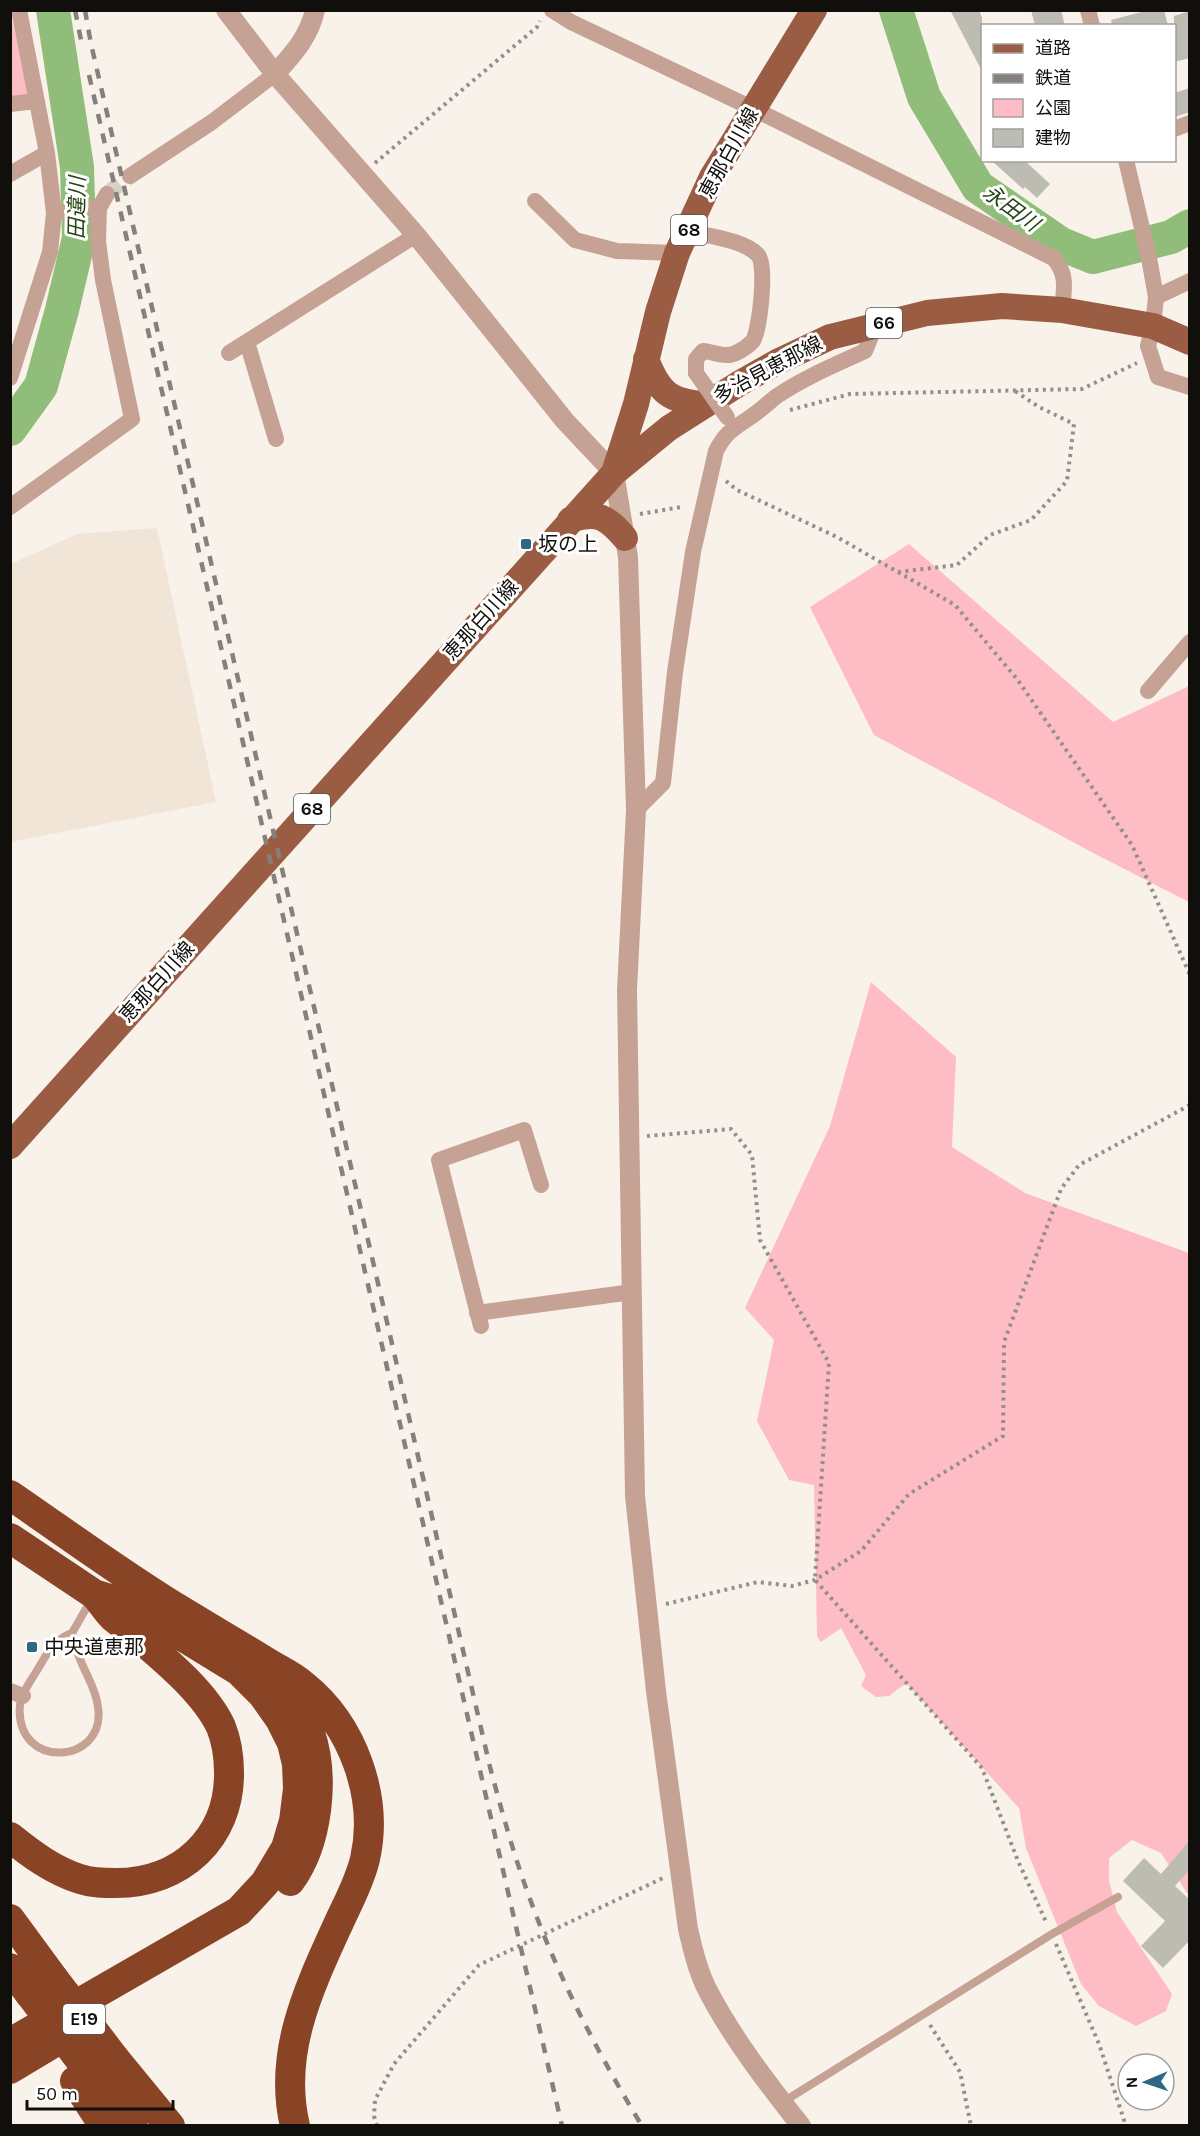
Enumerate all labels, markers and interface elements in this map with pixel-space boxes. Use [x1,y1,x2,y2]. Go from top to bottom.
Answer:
legend [981,24,1176,162]
text: 道路 [1035,37,1071,59]
text: 鉄道 [1035,67,1071,89]
text: 公園 [1035,97,1071,119]
street label: 恵那白川線 [695,104,763,202]
text: 建物 [1035,127,1071,149]
water label: 田違川 [64,174,90,240]
water label: 永田川 [978,180,1045,237]
road number: 68 [671,215,707,245]
road number: 66 [866,308,902,338]
street label: 多治見恵那線 [710,332,826,408]
place label: 坂の上 [538,533,598,556]
marker: 坂の上 [519,537,533,551]
street label: 恵那白川線 [439,575,523,665]
road number: 68 [294,794,330,824]
street label: 恵那白川線 [115,937,199,1027]
place label: 中央道恵那 [44,1636,144,1659]
marker: 中央道恵那 [25,1640,39,1654]
road number: E19 [63,2004,105,2034]
north arrow [1116,2052,1176,2112]
scale bar [27,2073,172,2111]
text: N [1122,2076,1141,2089]
text: 50 m [36,2083,78,2105]

